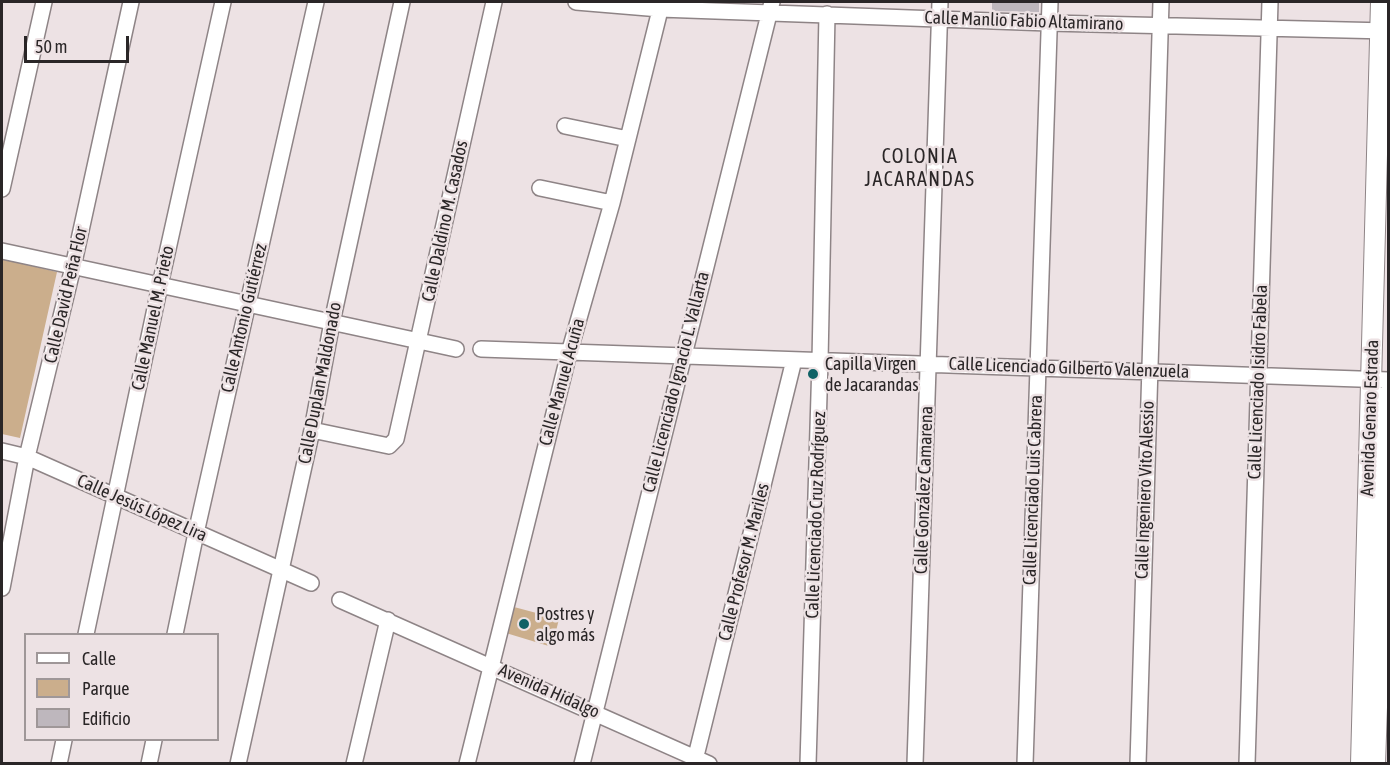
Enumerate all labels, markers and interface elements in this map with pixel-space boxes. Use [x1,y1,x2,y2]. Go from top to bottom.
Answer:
street label: Calle Manlio Fabio Altamirano [924,7,1124,35]
scale bar [27,24,132,62]
text: 50 m [35,36,67,57]
street label: Calle Daldino M. Casados [417,138,473,304]
district label: COLONIA JACARANDAS [865,145,975,192]
street label: Calle David Peña Flor [40,225,92,365]
street label: Calle Antonio Gutiérrez [216,241,272,395]
street label: Calle Manuel M. Prieto [127,244,179,392]
street label: Calle Licenciado Ignacio L. Vallarta [638,269,714,495]
street label: Calle Licenciado Isidro Fabela [1244,284,1272,480]
street label: Calle Duplan Maldonado [294,300,346,466]
street label: Calle Manuel Acuña [535,316,589,448]
street label: Avenida Genaro Estrada [1356,339,1384,497]
place label: Capilla Virgen de Jacarandas [825,353,919,395]
street label: Calle Licenciado Gilberto Valenzuela [948,353,1190,383]
marker: Capilla Virgen de Jacarandas [806,367,820,381]
street label: Calle Licenciado Luis Cabrera [1019,395,1047,585]
street label: Calle Ingeniero Vito Alessio [1131,400,1159,580]
street label: Calle González Camarena [910,406,938,574]
street label: Calle Licenciado Cruz Rodríguez [802,411,830,619]
street label: Calle Jesús López Lira [74,470,210,546]
street label: Calle Profesor M. Mariles [714,481,774,643]
place label: Postres y algo más [536,603,595,646]
marker: Postres y algo más [517,617,531,631]
legend [24,633,219,741]
text: Calle [82,648,116,669]
street label: Avenida Hidalgo [495,659,603,723]
text: Parque [82,678,130,699]
text: Edificio [82,708,131,729]

